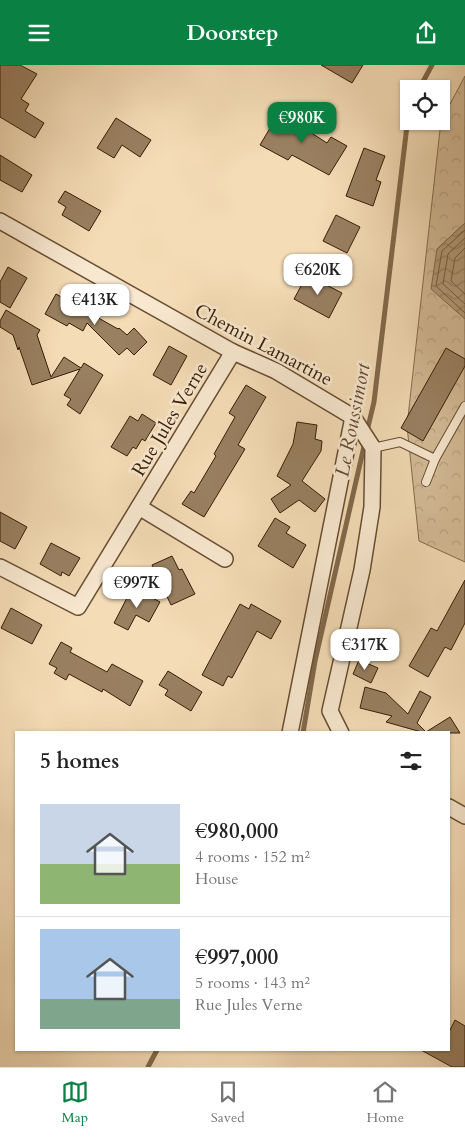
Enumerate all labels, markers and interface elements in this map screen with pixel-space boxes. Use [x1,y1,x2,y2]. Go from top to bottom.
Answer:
text: Doorstep [186,18,279,48]
icon: menu [25,19,53,47]
icon: share [412,19,440,47]
map controls [400,80,450,130]
button: locate [400,80,450,130]
pin: €980K [267,101,337,144]
text: €980K [278,107,326,129]
pin: €620K [283,253,353,296]
text: €620K [294,259,342,281]
pin: €413K [60,283,130,326]
text: €413K [71,289,119,311]
street label: Chemin Lamartine [190,298,337,392]
street label: Rue Jules Verne [126,358,214,481]
water label: Le Roussimort [328,360,377,479]
pin: €997K [102,567,172,609]
text: €997K [113,572,161,594]
pin: €317K [330,629,400,671]
text: €317K [341,634,389,656]
text: 5 homes [40,747,119,776]
icon: filters [397,747,425,775]
text: €980,000 [195,817,278,846]
icon: home [80,824,140,884]
text: 4 rooms · 152 m² [195,846,310,868]
text: House [195,868,238,890]
text: €997,000 [195,943,278,972]
icon: home [80,949,140,1009]
text: 5 rooms · 143 m² [195,972,310,994]
text: Rue Jules Verne [195,994,303,1016]
tab: Map [61,1078,89,1127]
tab: Saved [211,1078,245,1127]
tab: Home [367,1078,404,1127]

